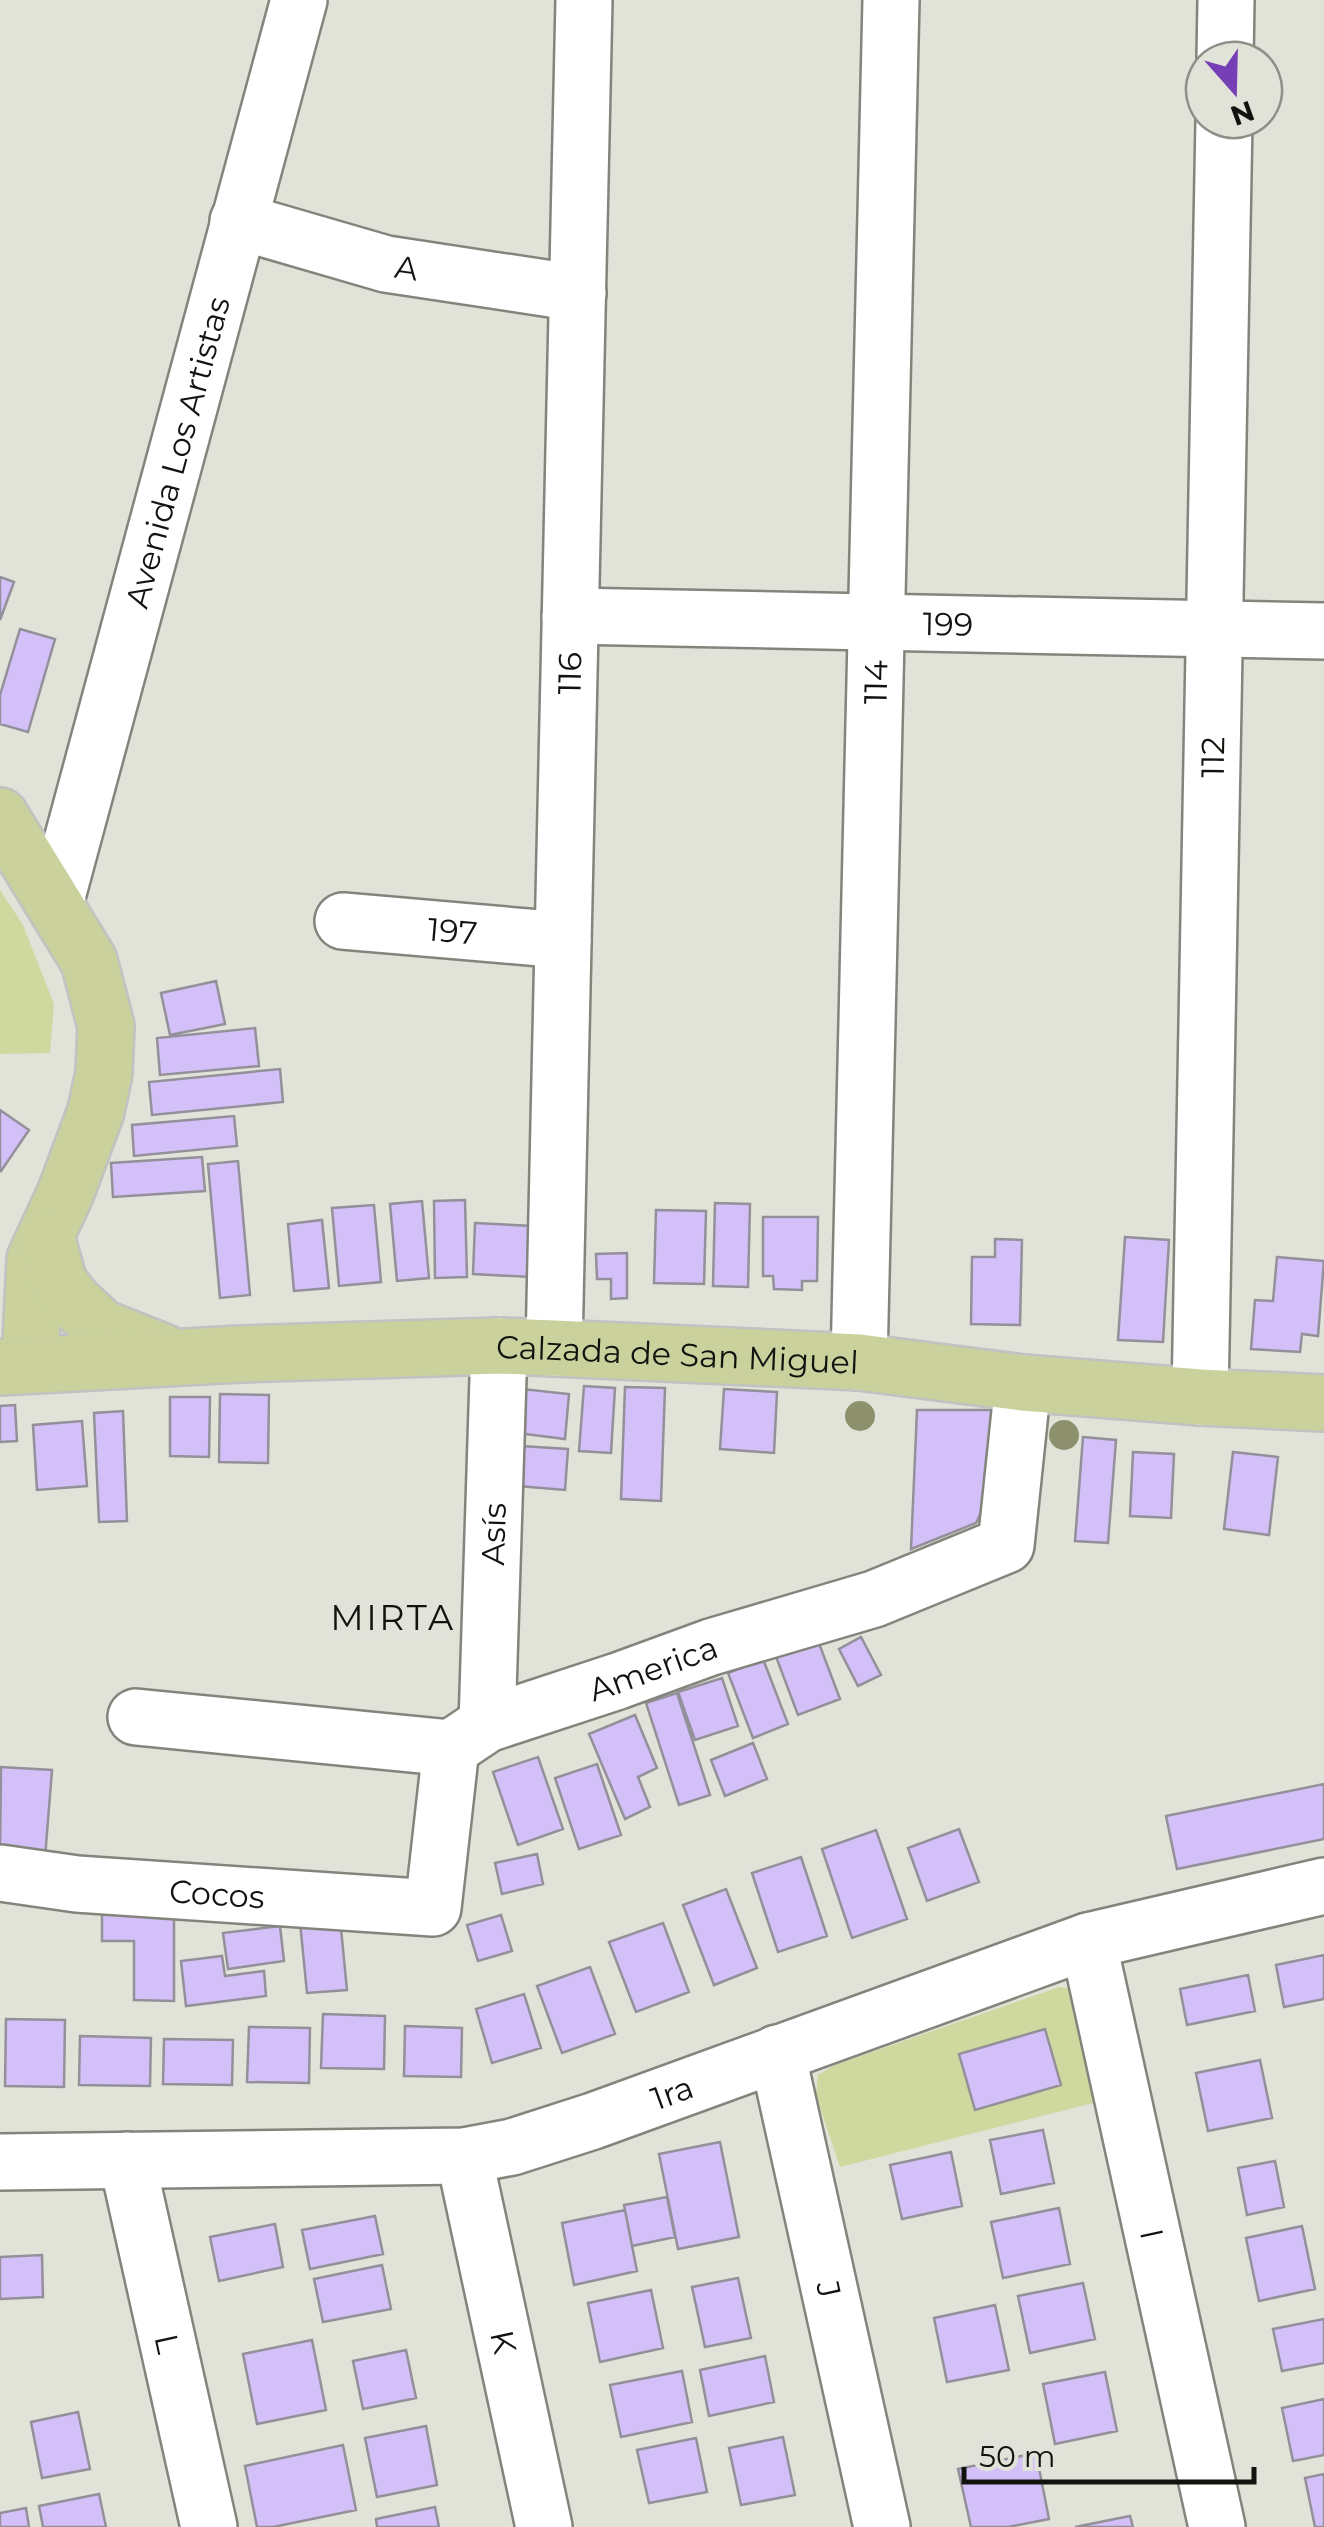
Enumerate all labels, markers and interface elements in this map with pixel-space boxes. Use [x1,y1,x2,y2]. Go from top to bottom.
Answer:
north arrow [1184,40,1284,140]
text: N [1226,94,1259,133]
street label: A [392,246,421,288]
street label: Avenida Los Artistas [116,292,238,612]
street label: 199 [922,604,974,644]
street label: 116 [549,651,589,695]
street label: 114 [855,660,895,705]
street label: 112 [1192,736,1232,778]
street label: 197 [426,909,479,952]
street label: Calzada de San Miguel [495,1326,859,1381]
street label: Asís [473,1502,514,1566]
district label: MIRTA [330,1596,456,1639]
street label: America [584,1627,723,1709]
street label: Cocos [168,1871,266,1916]
street label: 1ra [646,2067,698,2118]
street label: I [1132,2225,1173,2243]
street label: J [808,2276,850,2301]
street label: K [483,2326,526,2357]
street label: L [147,2330,189,2357]
scale bar [964,2422,1254,2484]
text: 50 m [979,2438,1056,2475]

